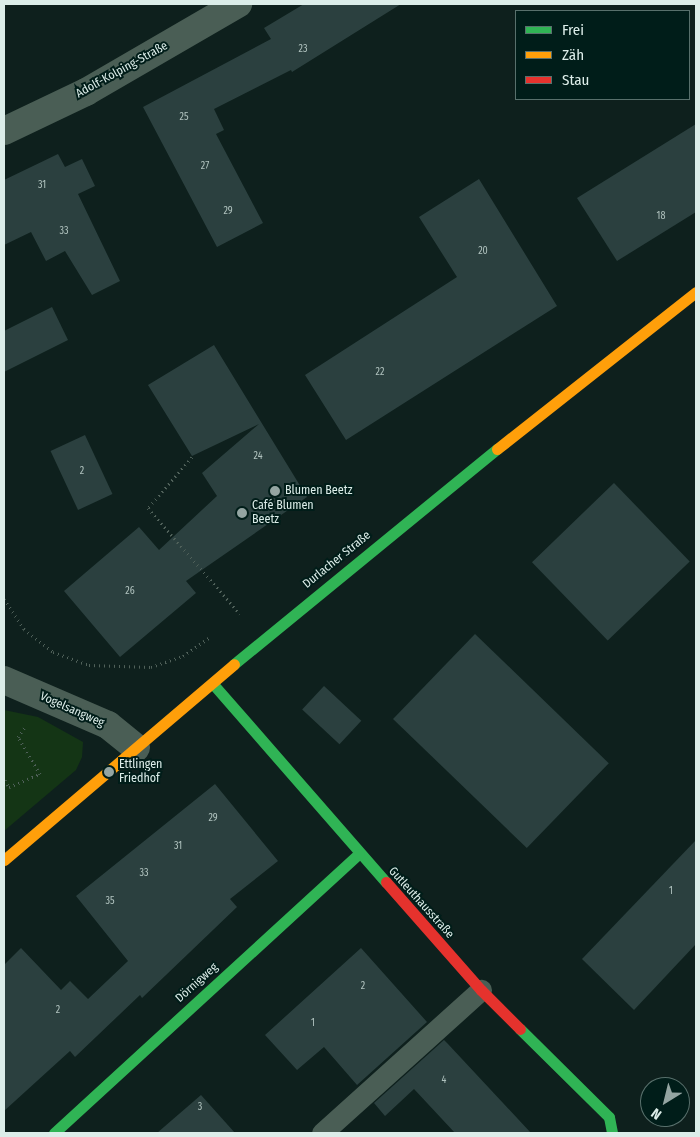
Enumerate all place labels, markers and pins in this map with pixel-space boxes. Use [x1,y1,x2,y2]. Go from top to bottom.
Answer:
place label: Blumen Beetz [285,484,352,498]
marker: Blumen Beetz [269,485,281,497]
place label: Café Blumen Beetz [252,499,314,527]
marker: Café Blumen Beetz [236,507,248,519]
place label: Ettlingen Friedhof [119,758,162,786]
marker: Ettlingen Friedhof [103,766,115,778]

